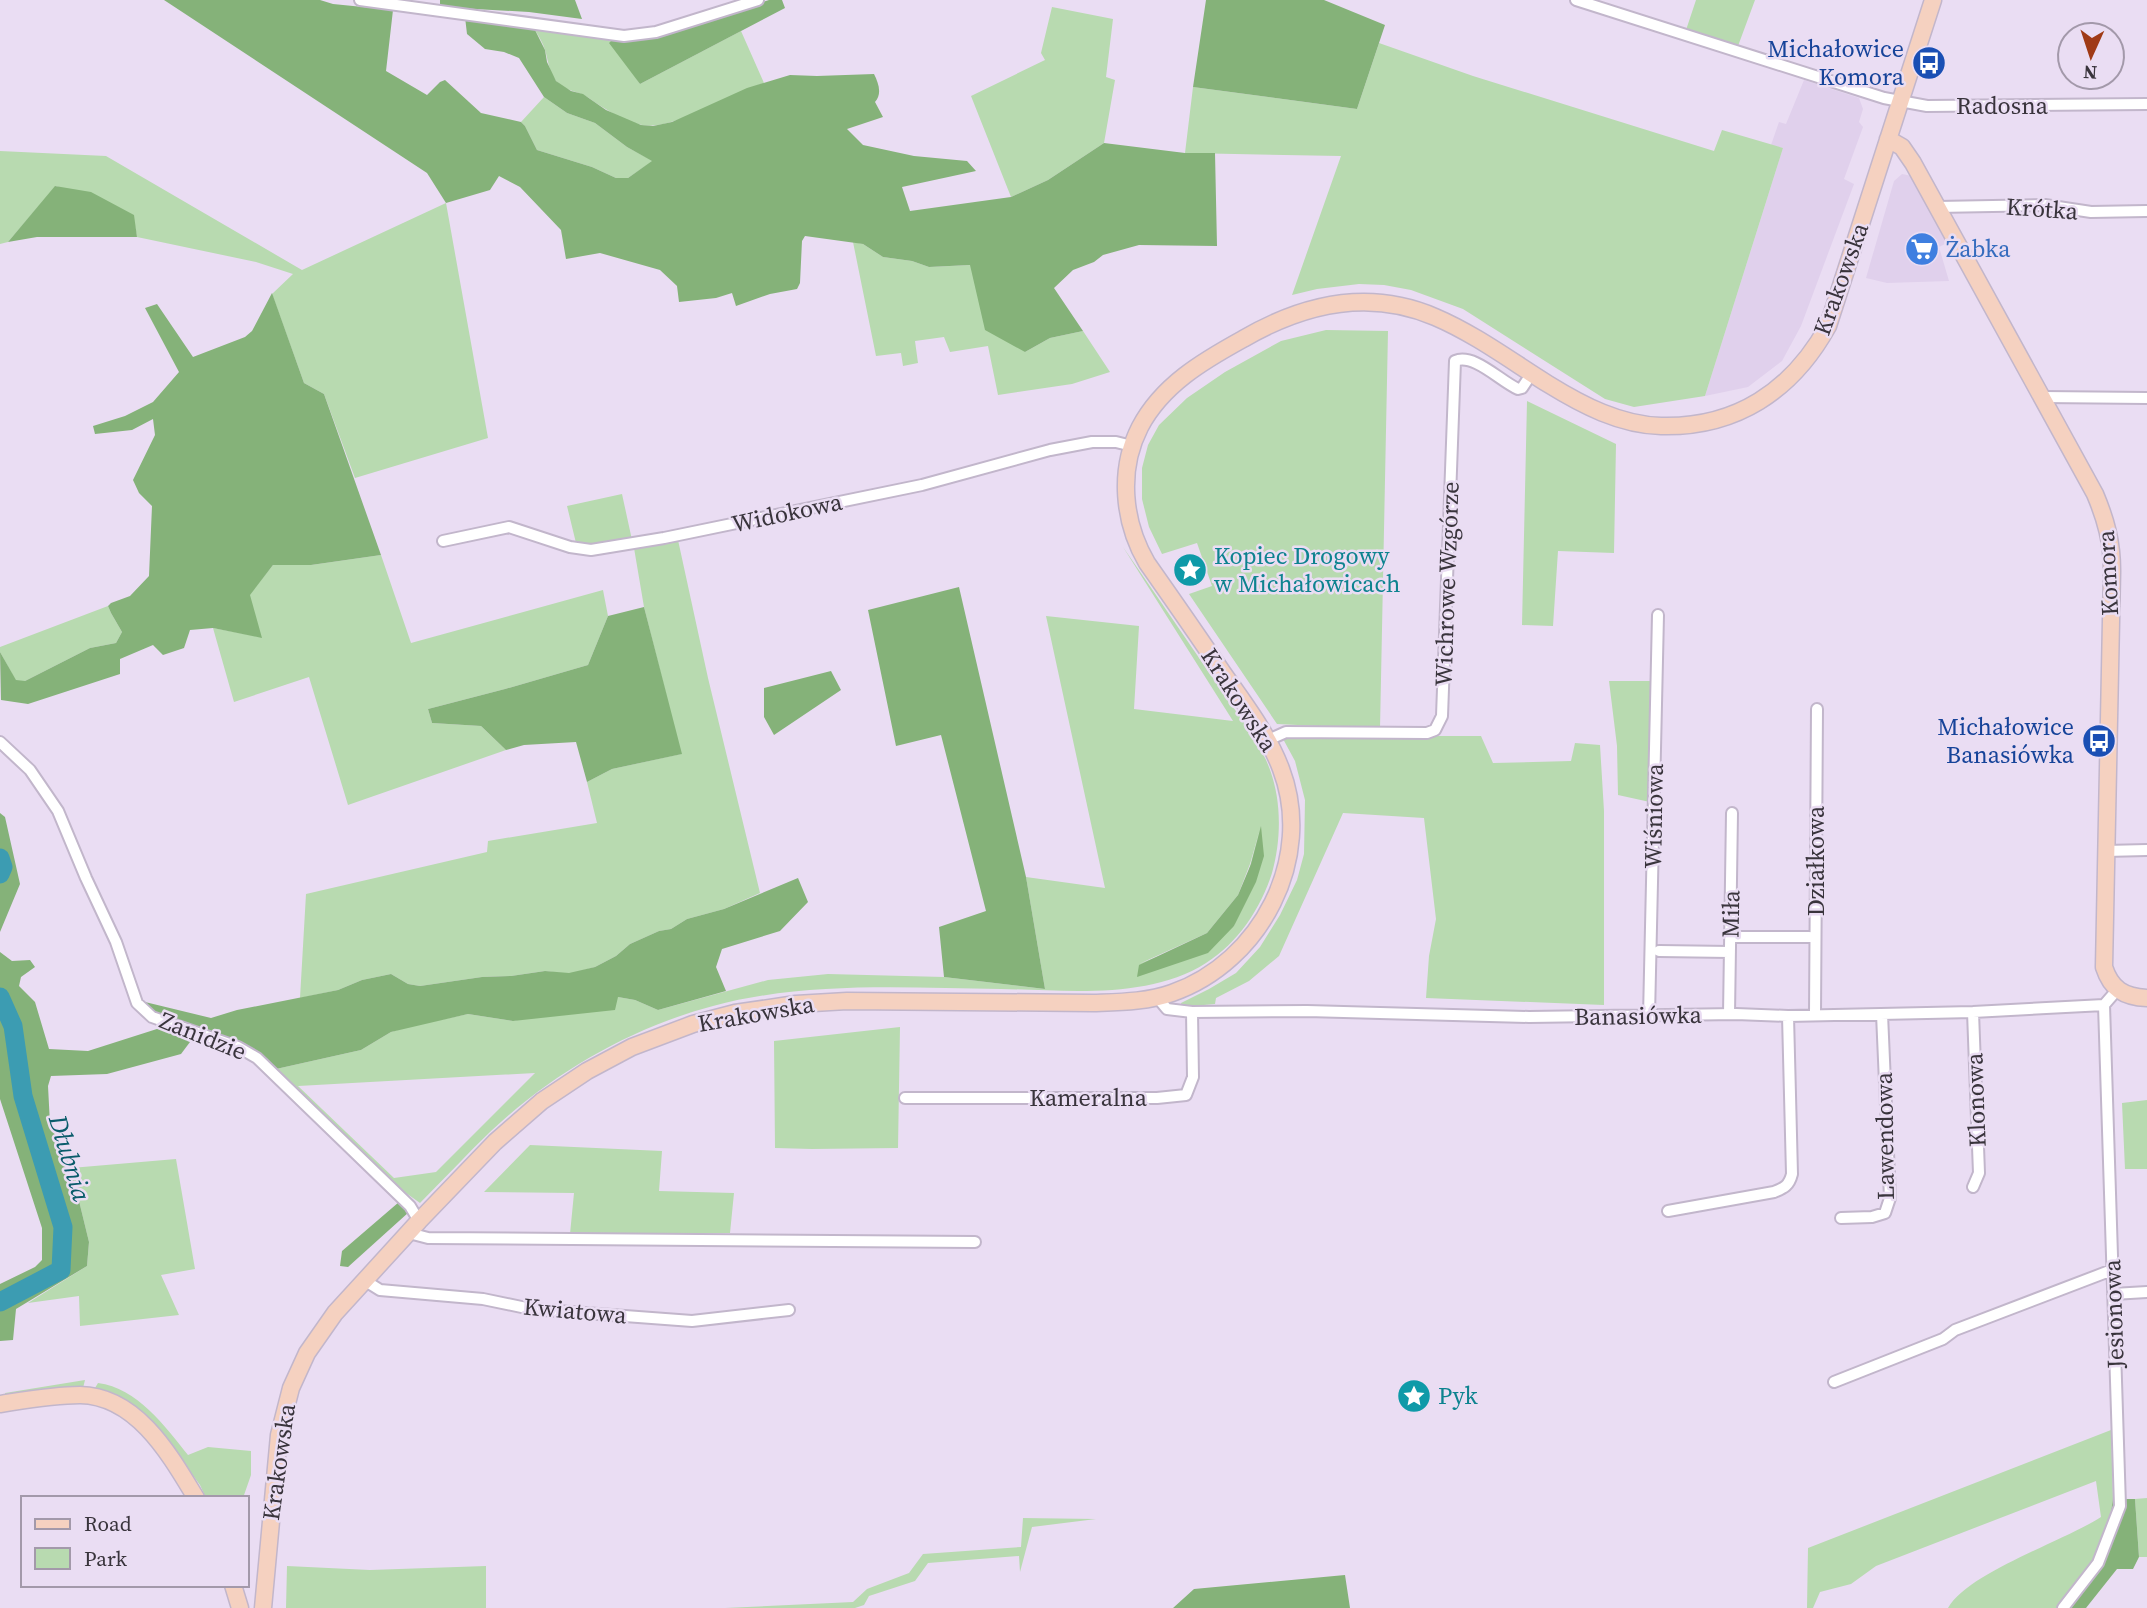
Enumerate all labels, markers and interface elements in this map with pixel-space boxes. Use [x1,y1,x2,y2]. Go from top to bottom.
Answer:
north arrow [2056,21,2126,91]
place label: Michałowice Komora [1767,32,1905,93]
bus stop icon: Michałowice Komora [1910,44,1948,82]
text: N [2082,60,2098,86]
street label: Radosna [1956,89,2049,122]
street label: Krótka [2005,190,2080,228]
street label: Krakowska [1805,217,1876,340]
supermarket icon: Żabka [1903,230,1941,268]
place label: Żabka [1946,232,2011,265]
street label: Wichrowe Wzgórze [1426,481,1467,687]
street label: Widokowa [729,485,846,540]
street label: Komora [2089,529,2126,617]
place label: Kopiec Drogowy w Michałowicach [1214,539,1400,600]
place icon: Kopiec Drogowy w Michałowicach [1171,551,1209,589]
street label: Krakowska [1194,641,1286,759]
place label: Michałowice Banasiówka [1937,710,2075,771]
bus stop icon: Michałowice Banasiówka [2080,722,2118,760]
street label: Wiśniowa [1636,762,1671,869]
street label: Działkowa [1799,805,1832,916]
street label: Miła [1714,889,1747,938]
street label: Krakowska [695,987,817,1040]
street label: Banasiówka [1574,998,1703,1033]
street label: Zanidzie [155,1003,252,1068]
street label: Klonowa [1957,1052,1994,1148]
street label: Lawendowa [1867,1071,1902,1200]
street label: Kameralna [1029,1081,1148,1114]
water label: Dłubnia [40,1109,100,1206]
street label: Jesionowa [2095,1258,2132,1370]
street label: Kwiatowa [522,1290,629,1332]
place icon: Pyk [1395,1377,1433,1415]
place label: Pyk [1438,1379,1478,1412]
street label: Krakowska [254,1401,303,1522]
legend [21,1496,248,1587]
text: Road [84,1509,132,1538]
text: Park [84,1544,128,1573]

